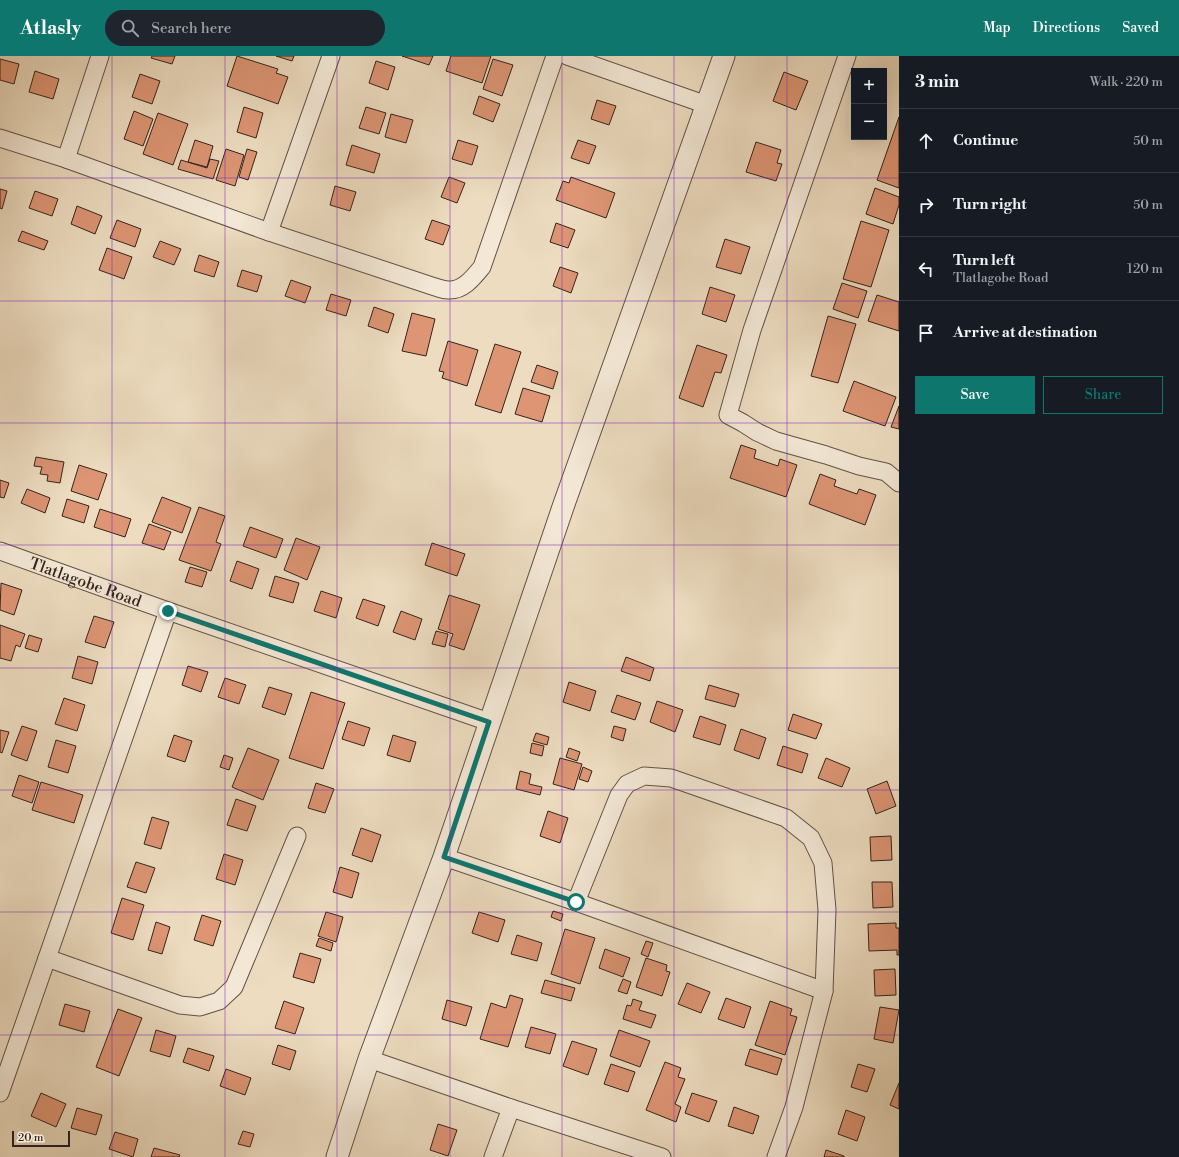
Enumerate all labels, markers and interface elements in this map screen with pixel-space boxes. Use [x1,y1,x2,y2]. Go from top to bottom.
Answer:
search box [105,10,385,46]
text: Atlasly [20,16,81,40]
icon: search [119,17,141,39]
text: Search here [151,19,231,38]
text: Map [983,19,1011,37]
text: Directions [1033,19,1100,37]
text: Saved [1122,19,1159,37]
map controls [851,68,887,140]
button: + [851,68,887,104]
text: 3 min [915,71,959,93]
text: Walk · 220 m [1090,74,1163,90]
button: − [851,104,887,140]
icon: ahead [915,130,937,152]
text: Continue [953,131,1018,150]
text: 50 m [1133,133,1163,149]
icon: right [915,194,937,216]
text: Turn right [953,195,1027,214]
text: 50 m [1133,197,1163,213]
text: Turn left [953,251,1015,270]
icon: left [915,258,937,280]
text: 120 m [1127,261,1163,277]
text: Tlatlagobe Road [953,270,1048,286]
icon: arrive [915,322,937,344]
text: Arrive at destination [953,323,1097,342]
button: Save [915,376,1035,414]
button: Share [1043,376,1163,414]
street label: Tlatlagobe Road [27,553,144,612]
route end [159,602,177,620]
route start [567,893,585,911]
scale bar [12,1129,70,1148]
text: 20 m [18,1131,43,1145]

